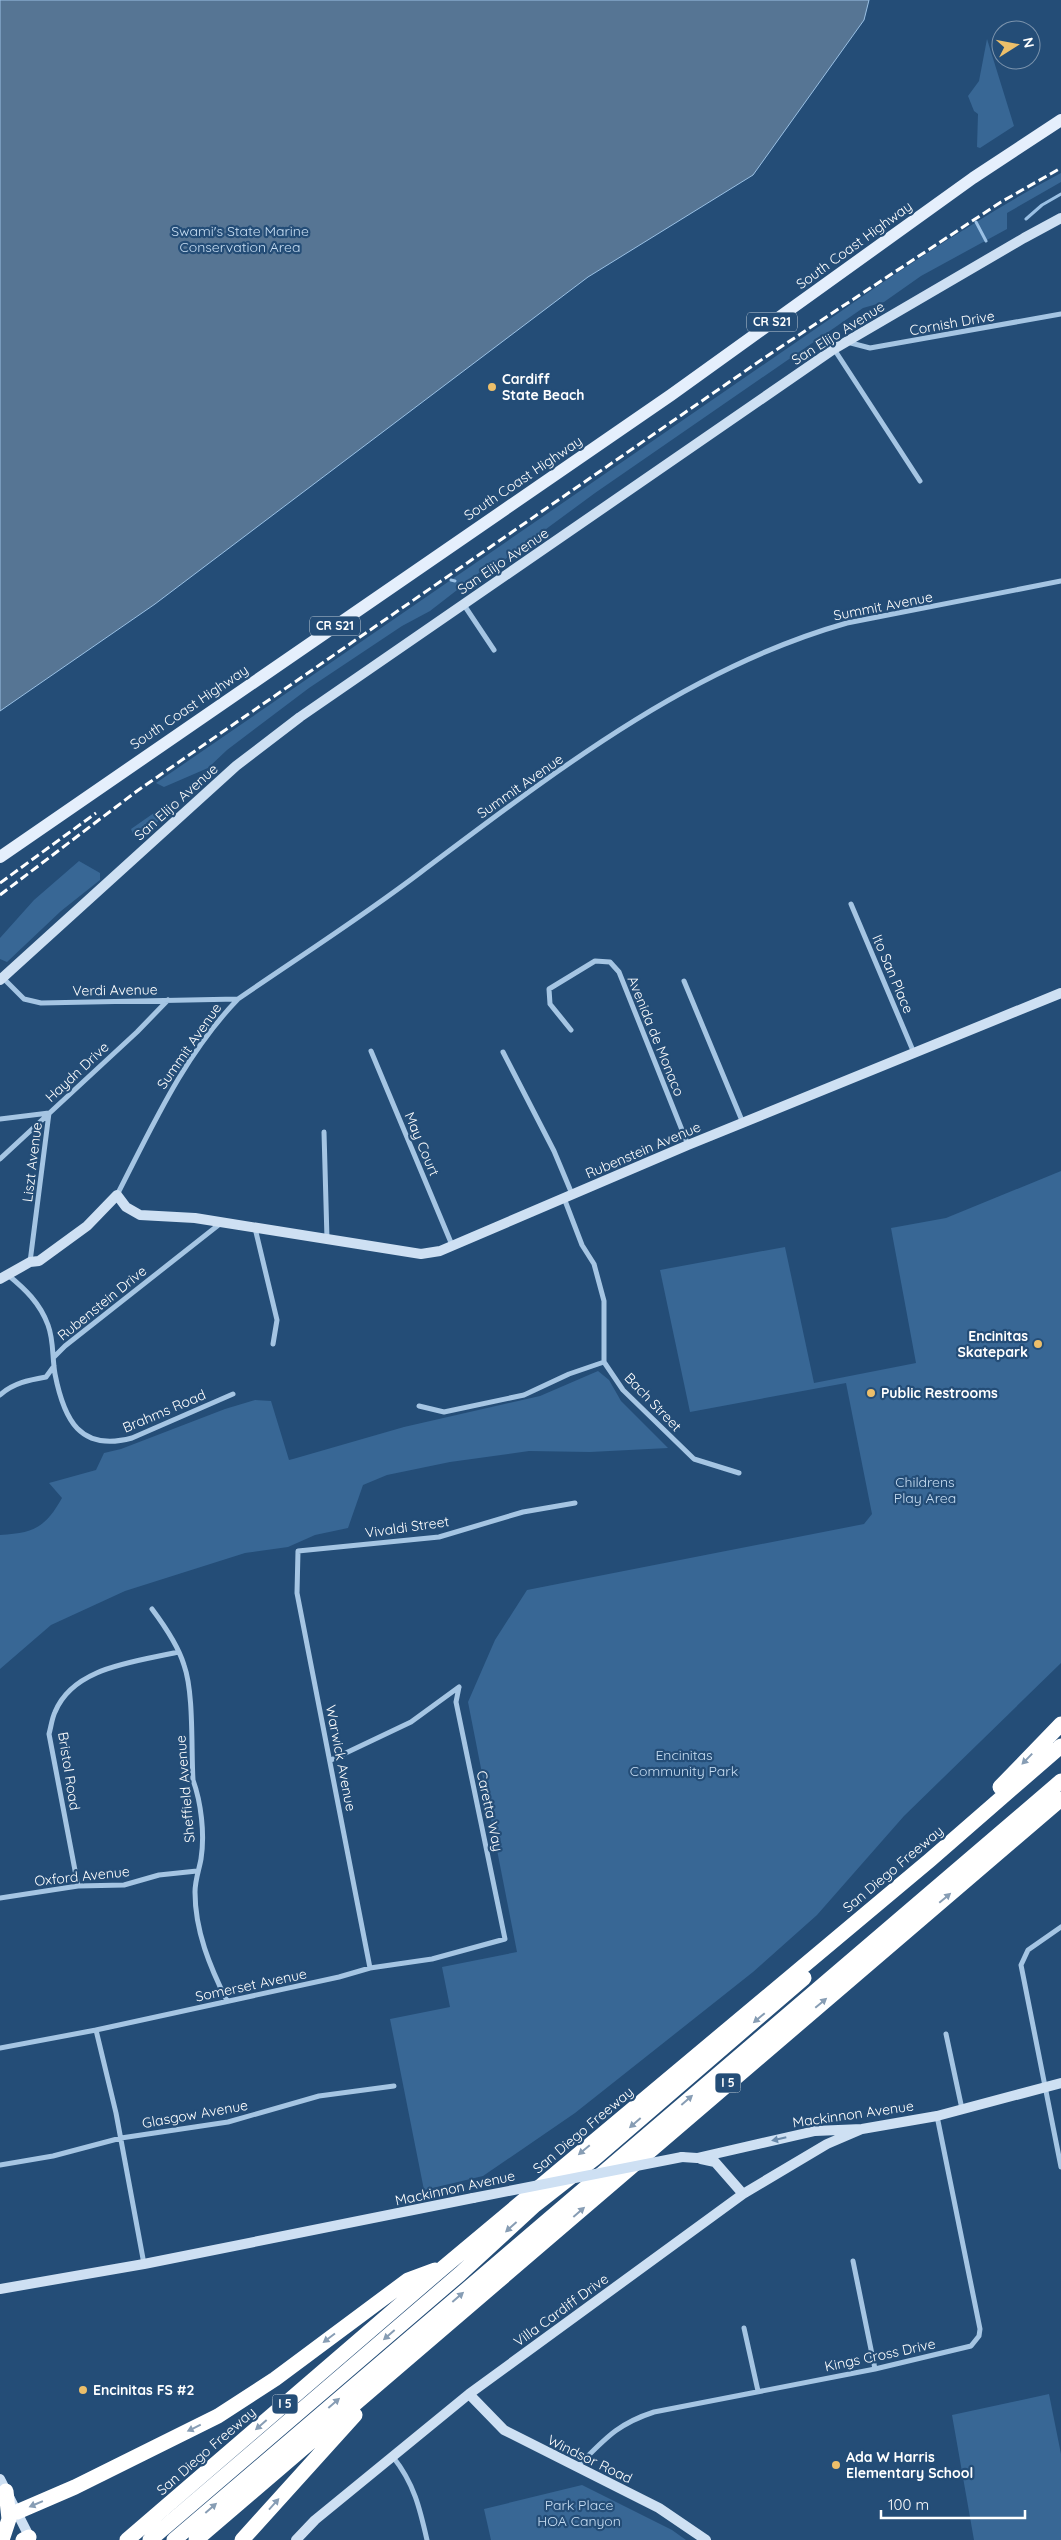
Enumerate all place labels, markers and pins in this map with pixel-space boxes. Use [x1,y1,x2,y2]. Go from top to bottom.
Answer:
place label: Cardiff State Beach [502,370,584,404]
marker: Cardiff State Beach [486,381,498,393]
place label: Encinitas Skatepark [957,1327,1028,1361]
marker: Encinitas Skatepark [1032,1338,1044,1350]
place label: Public Restrooms [881,1384,998,1402]
marker: Public Restrooms [865,1387,877,1399]
place label: Encinitas FS #2 [93,2381,195,2399]
marker: Encinitas FS #2 [77,2384,89,2396]
place label: Ada W Harris Elementary School [846,2448,973,2482]
marker: Ada W Harris Elementary School [830,2459,842,2471]

